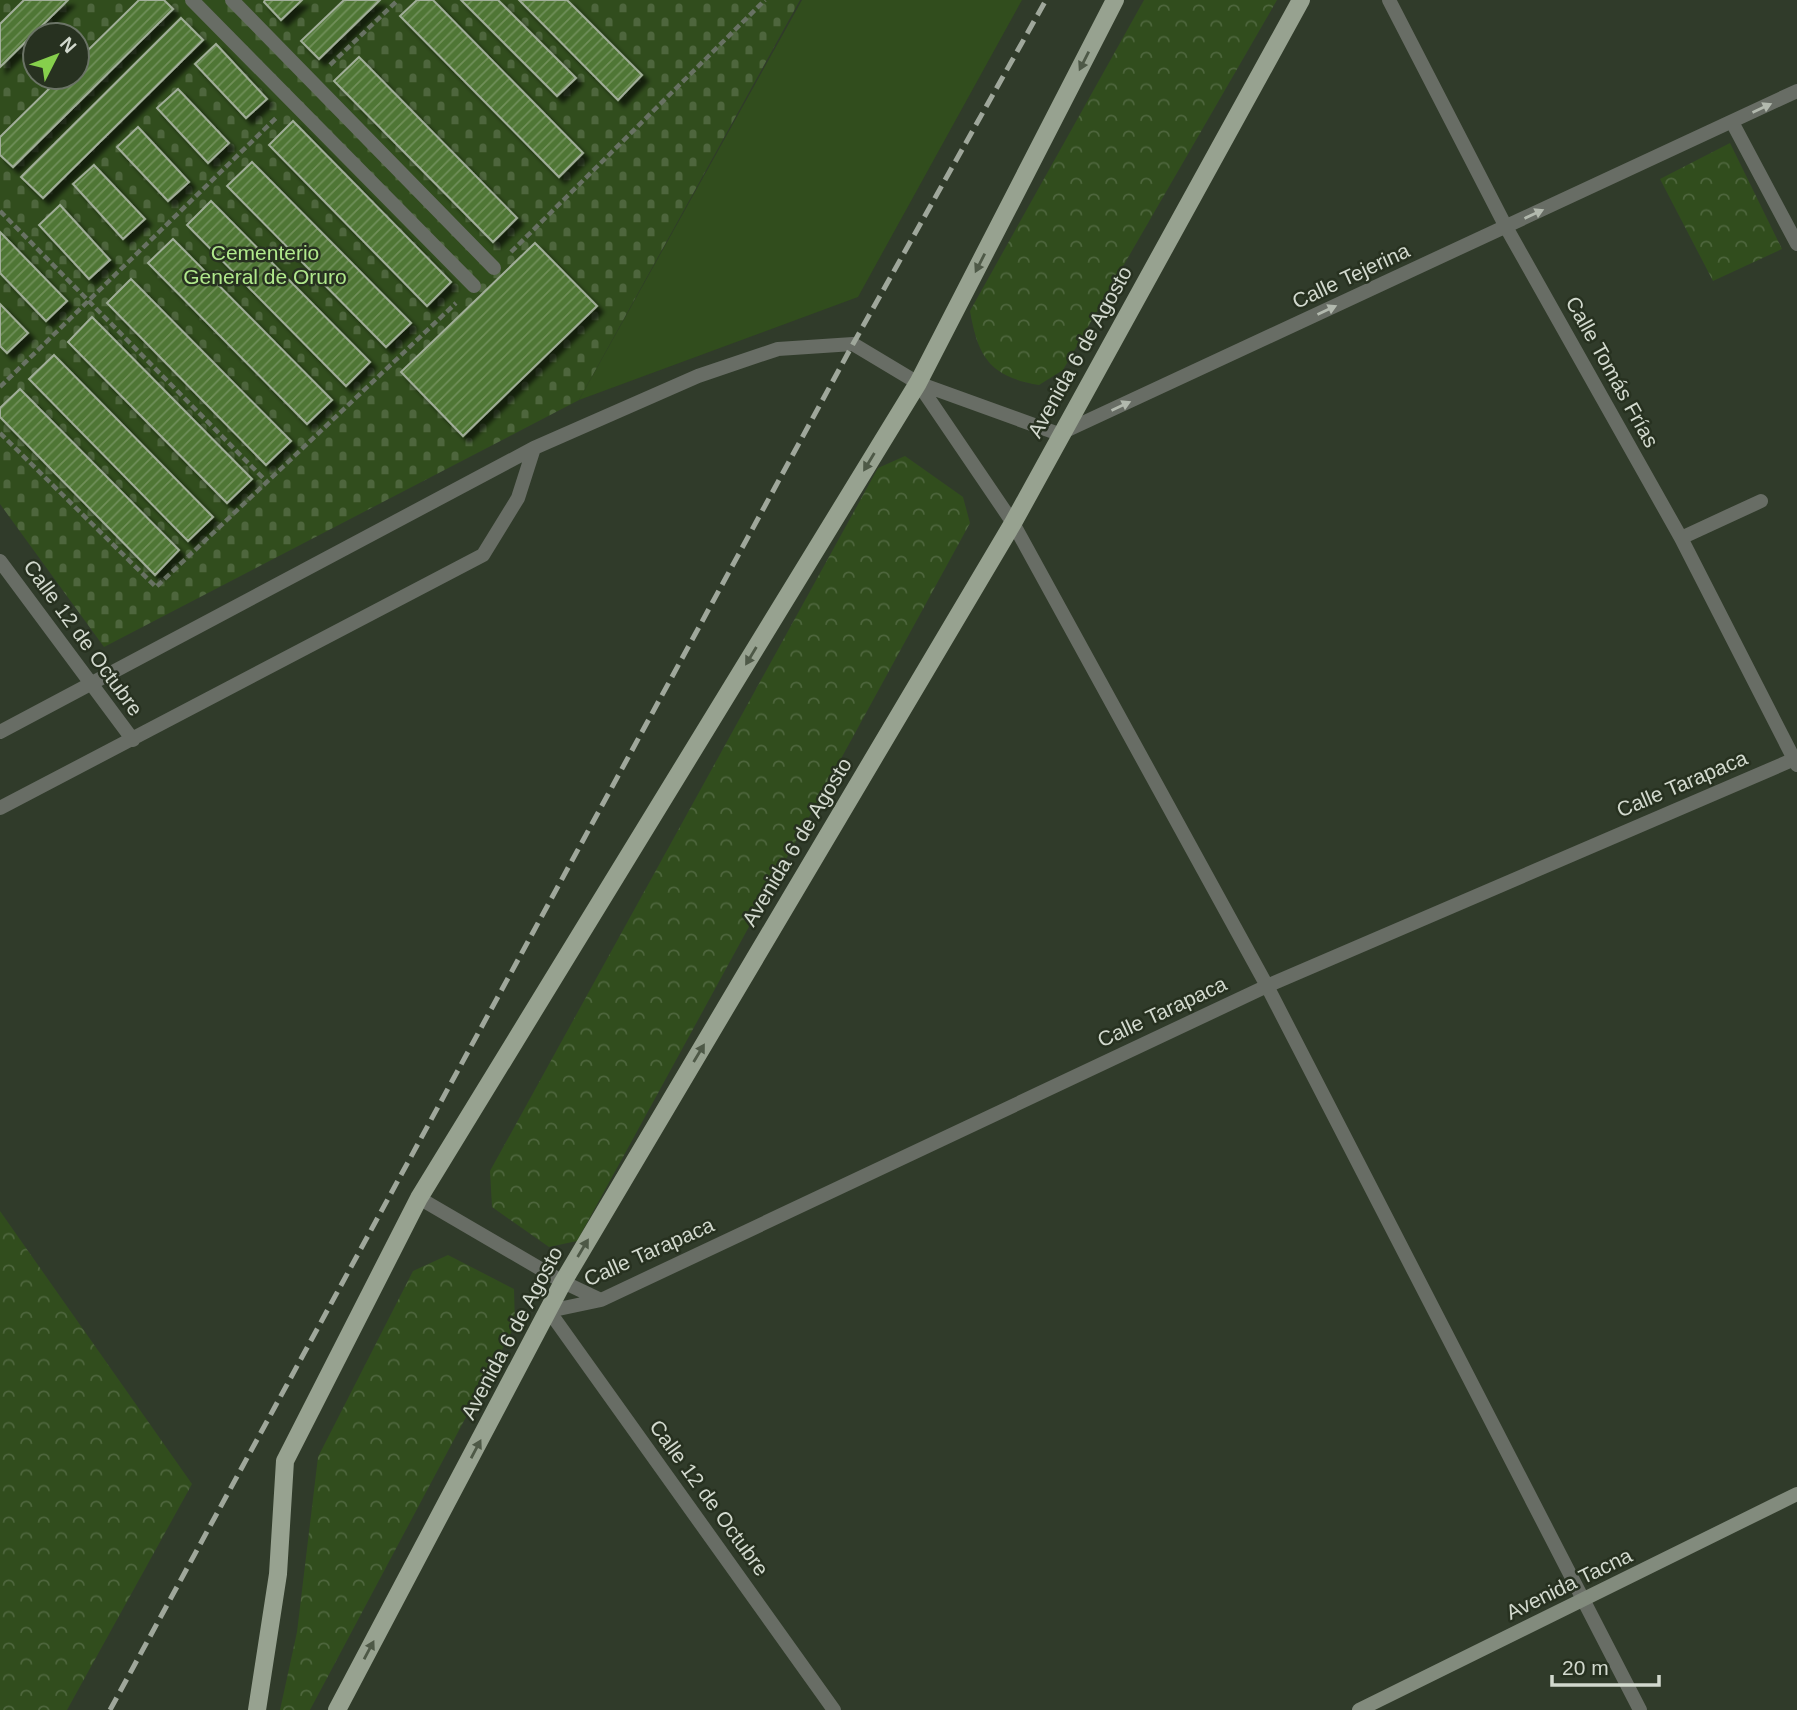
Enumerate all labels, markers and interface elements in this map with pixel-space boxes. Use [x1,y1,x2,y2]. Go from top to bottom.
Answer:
north arrow [21,21,91,91]
text: N [56,33,81,57]
one-way arrow [1078,51,1090,71]
one-way arrow [1752,102,1772,114]
one-way arrow [1524,208,1544,220]
street label: Calle Tejerina [1288,238,1413,313]
park label: Cementerio General de Oruro [183,241,347,288]
one-way arrow [974,253,985,273]
street label: Avenida 6 de Agosto [1023,262,1136,441]
street label: Calle Tomás Frías [1561,292,1663,451]
one-way arrow [1317,304,1337,316]
one-way arrow [1111,400,1131,412]
one-way arrow [863,452,876,471]
street label: Calle 12 de Octubre [19,555,148,720]
one-way arrow [744,646,757,665]
street label: Calle Tarapaca [1613,746,1751,821]
street label: Avenida 6 de Agosto [737,753,856,930]
street label: Calle Tarapaca [1094,971,1230,1051]
one-way arrow [692,1043,705,1062]
street label: Calle Tarapaca [580,1212,718,1290]
one-way arrow [576,1239,589,1258]
street label: Avenida 6 de Agosto [456,1242,567,1423]
street label: Calle 12 de Octubre [645,1415,774,1580]
one-way arrow [470,1439,481,1459]
street label: Avenida Tacna [1502,1543,1636,1624]
one-way arrow [363,1640,374,1660]
scale bar [1552,1644,1659,1688]
text: 20 m [1562,1656,1609,1679]

